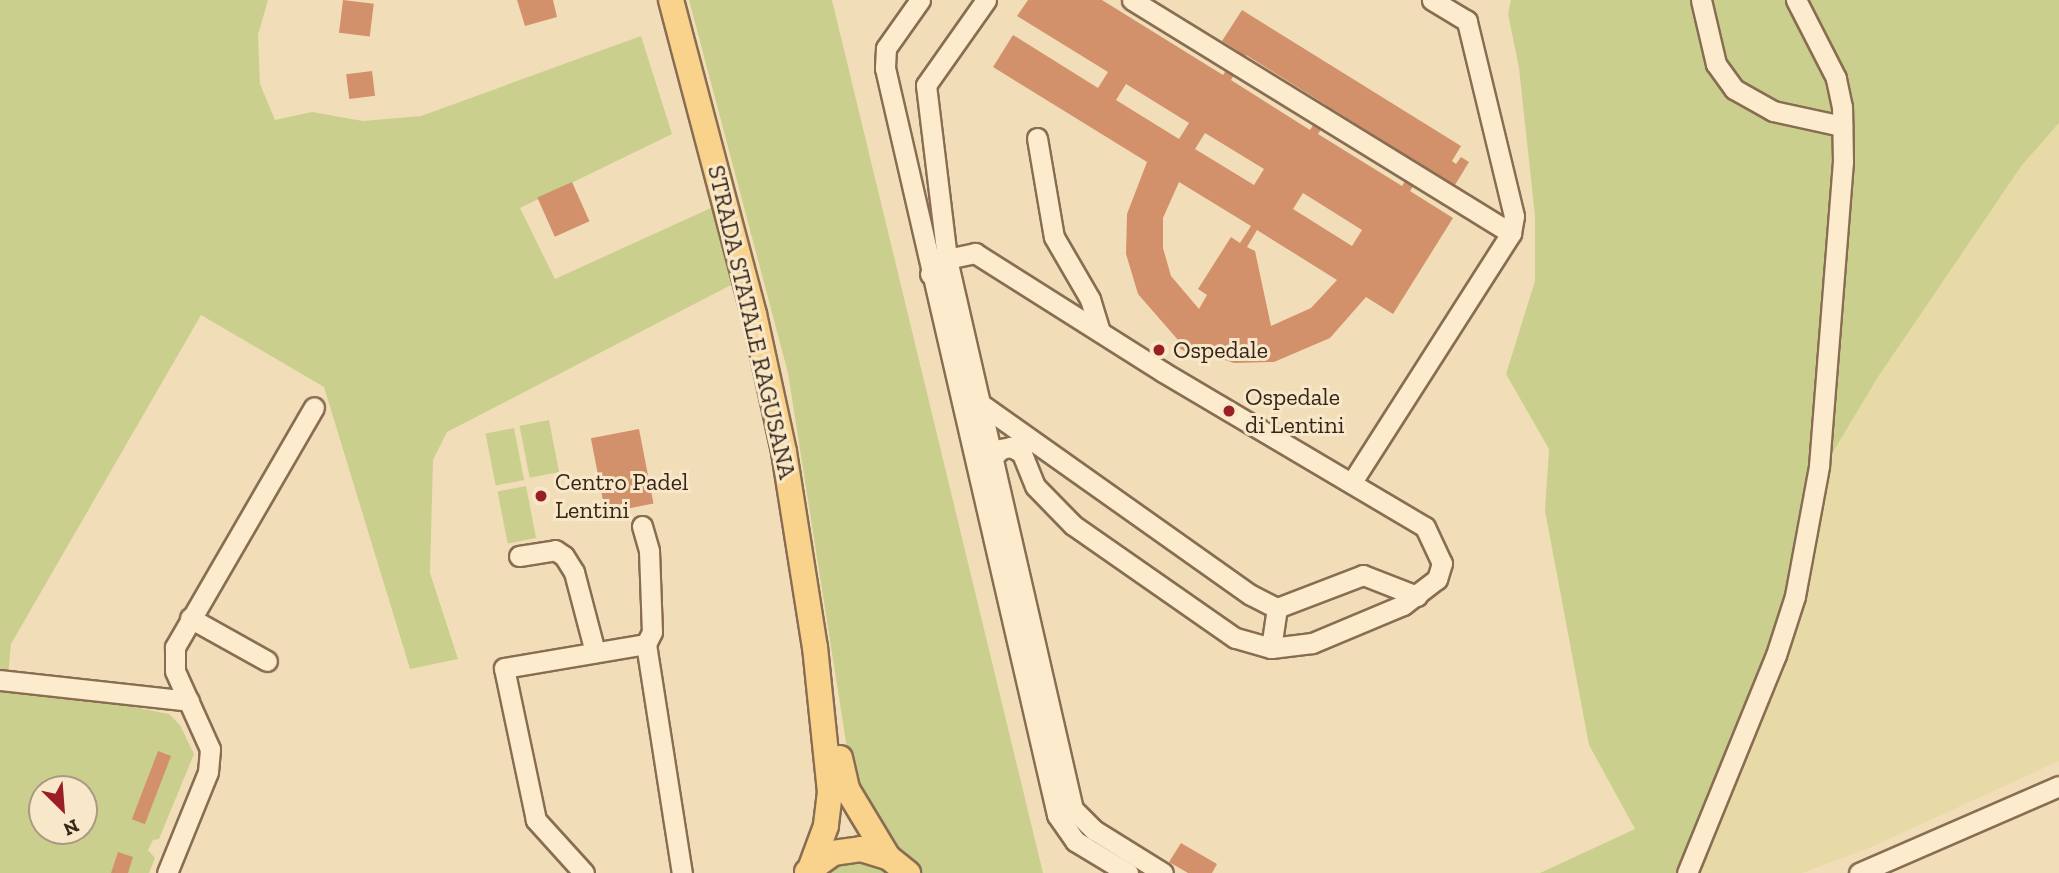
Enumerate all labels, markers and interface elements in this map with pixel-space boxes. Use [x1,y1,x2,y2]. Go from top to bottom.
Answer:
street label: STRADA STATALE RAGUSANA [702,162,802,482]
place label: Ospedale [1173,336,1268,364]
marker: Ospedale [1151,342,1167,358]
place label: Ospedale di Lentini [1245,383,1345,439]
marker: Ospedale di Lentini [1219,401,1239,421]
place label: Centro Padel Lentini [555,468,688,524]
marker: Centro Padel Lentini [533,488,549,504]
north arrow [28,775,98,845]
text: N [60,814,83,841]

